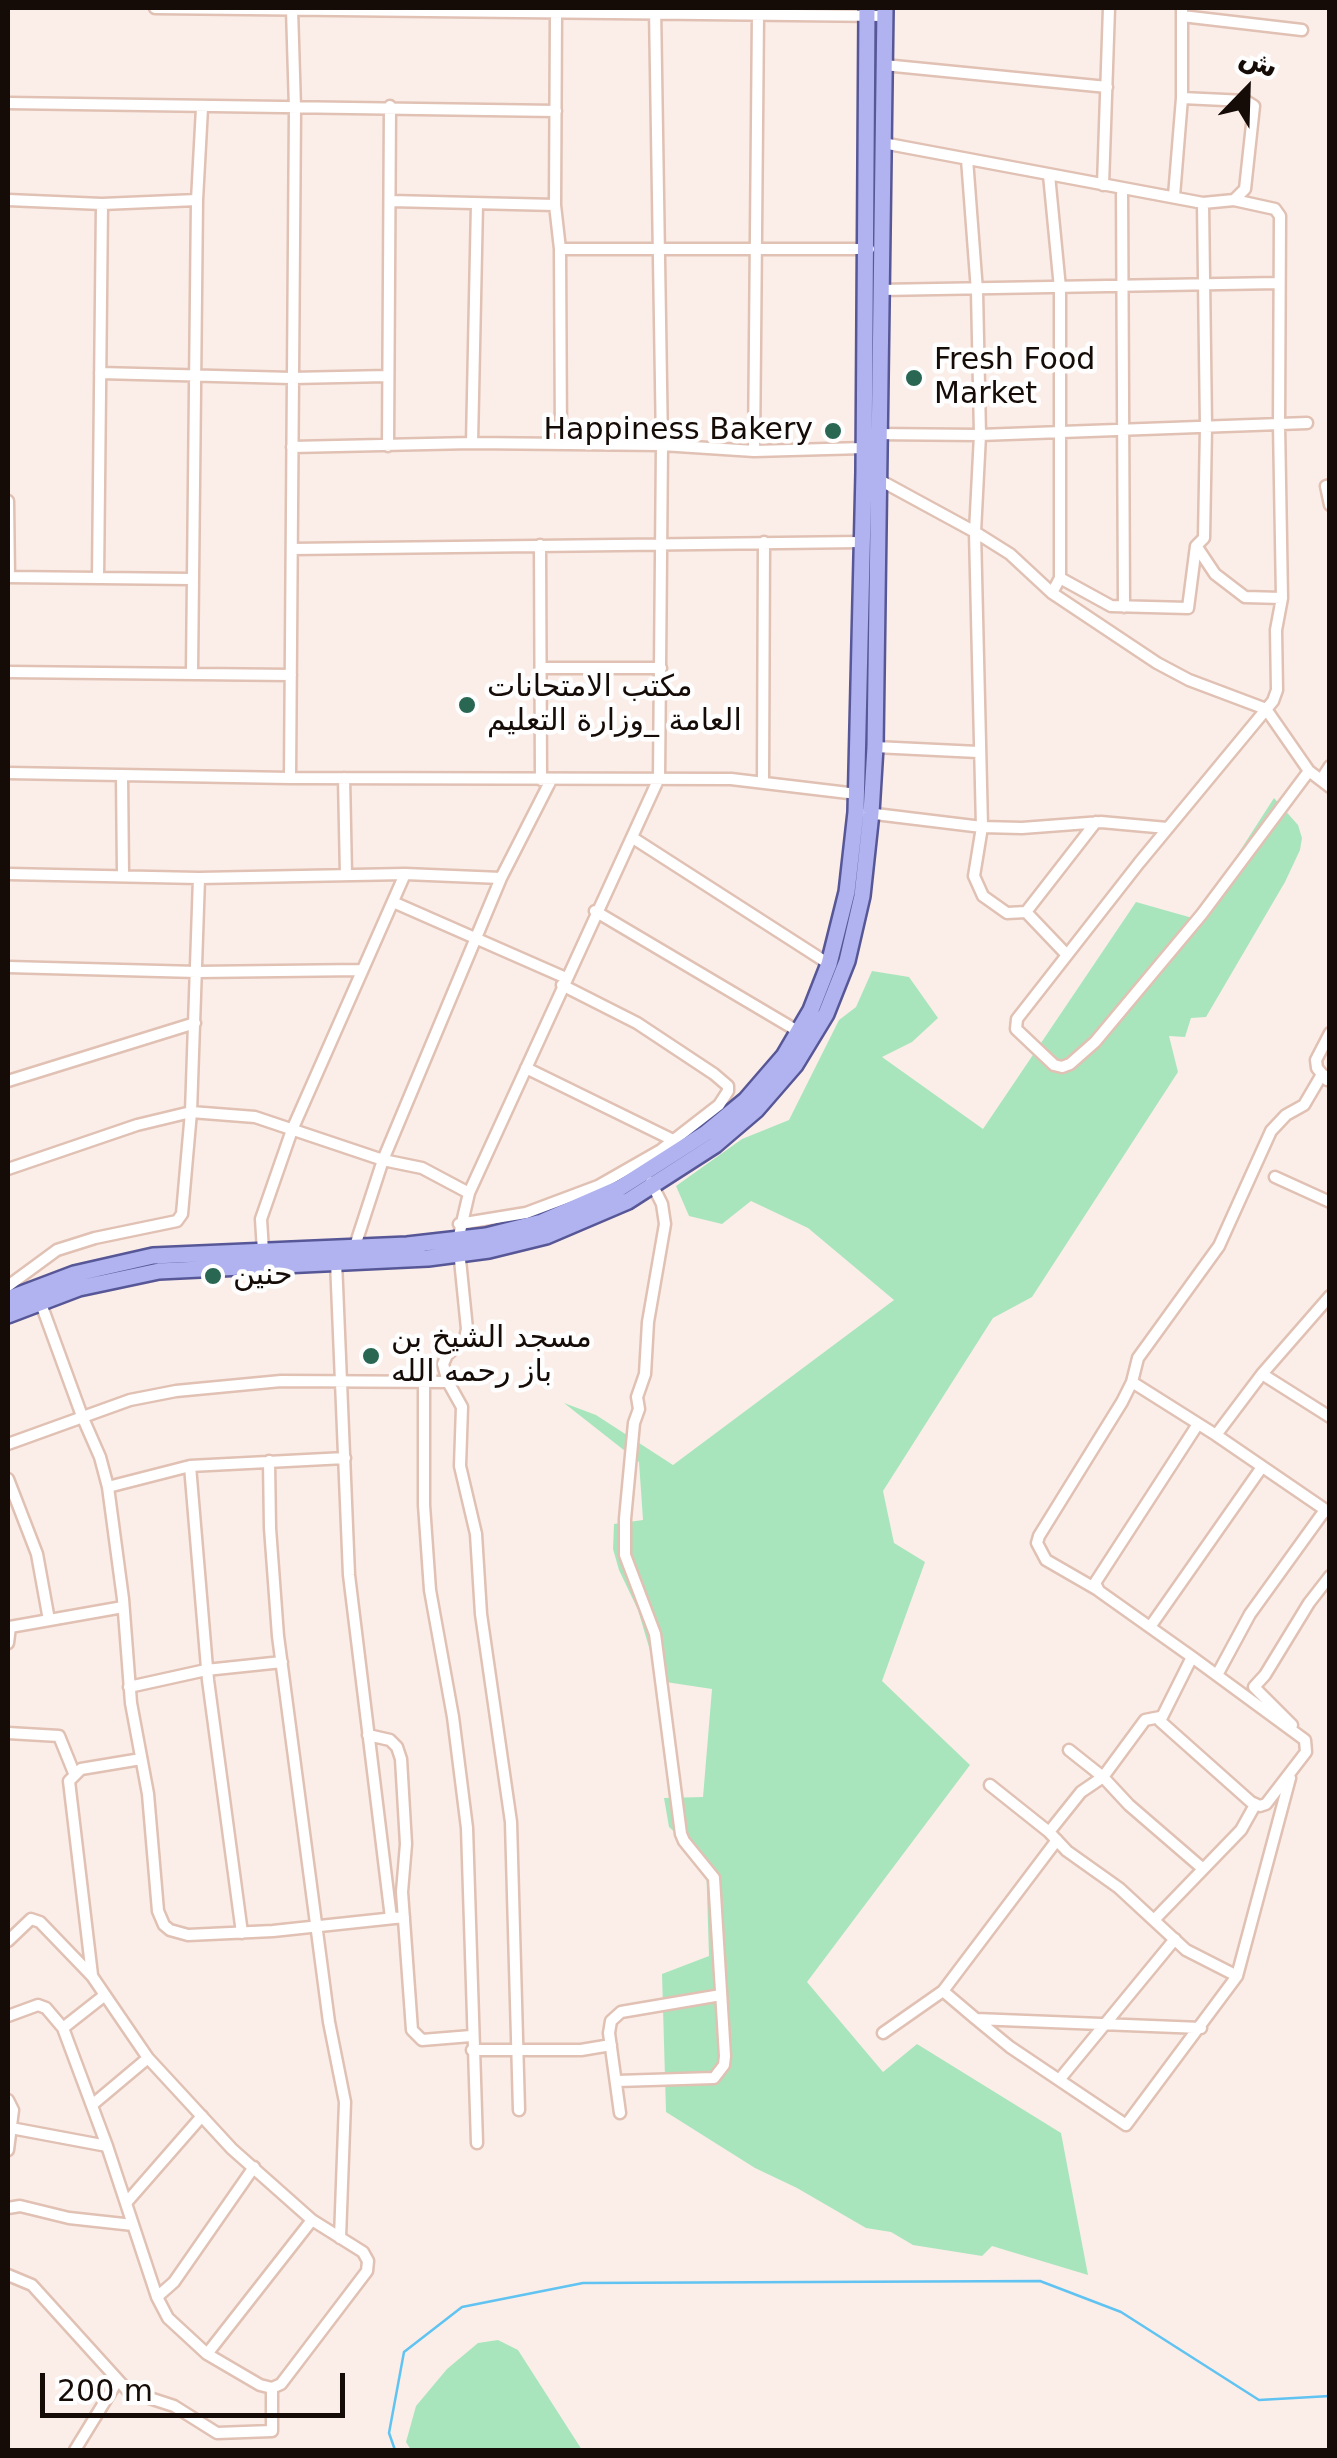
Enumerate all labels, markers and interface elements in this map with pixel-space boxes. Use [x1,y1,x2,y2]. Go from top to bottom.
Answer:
text: ش [1235,39,1283,85]
north arrow [1197,40,1297,140]
place label: Fresh Food Market [934,343,1095,414]
marker: Fresh Food Market [903,367,925,389]
place label: Happiness Bakery [544,413,813,449]
marker: Happiness Bakery [822,420,844,442]
place label: مكتب الامتحانات العامة _وزارة التعليم [487,670,742,740]
marker: مكتب الامتحانات العامة _وزارة التعليم [456,694,478,716]
place label: حنين [233,1258,292,1294]
marker: حنين [202,1265,224,1287]
place label: مسجد الشيخ بن باز رحمه الله [391,1321,592,1392]
marker: مسجد الشيخ بن باز رحمه الله [360,1345,382,1367]
scale bar [45,2353,350,2415]
text: 200 m [57,2373,153,2408]

